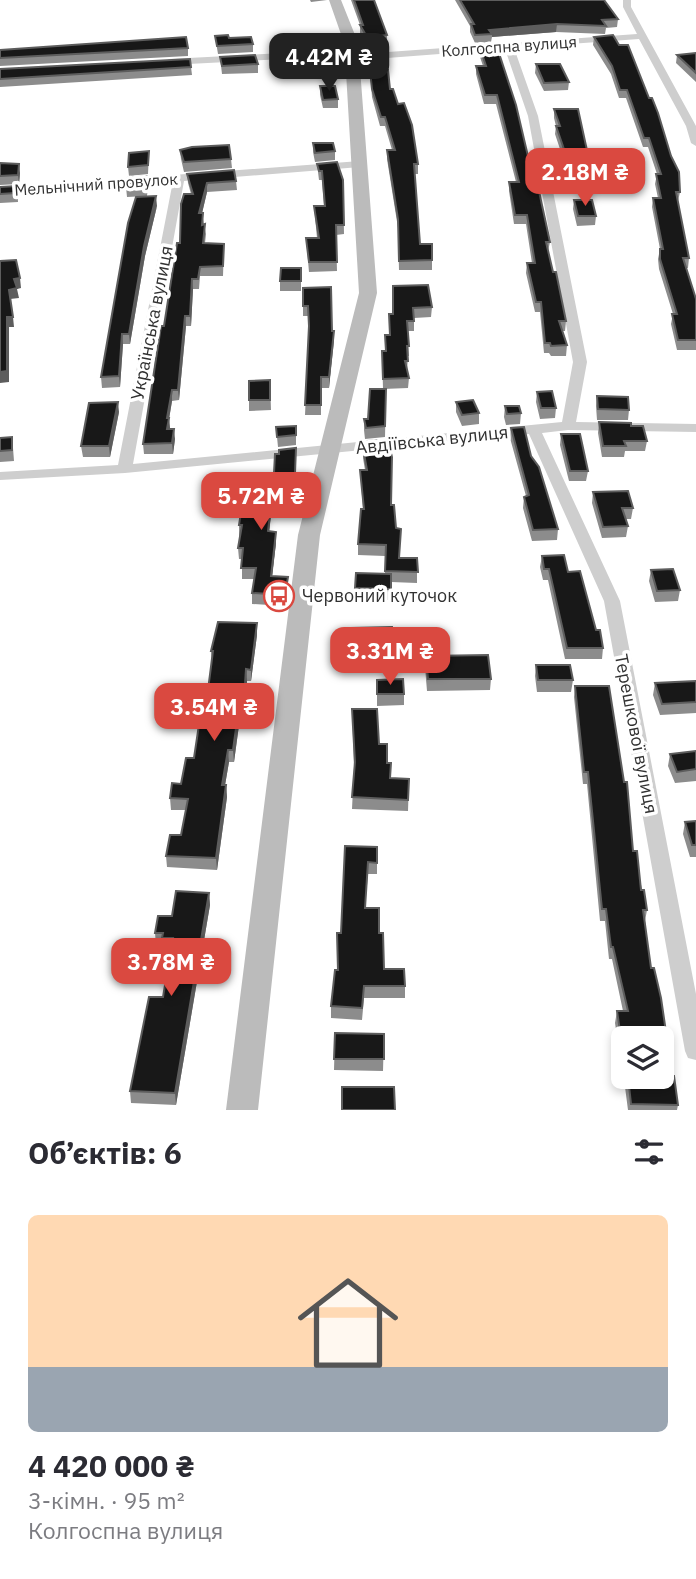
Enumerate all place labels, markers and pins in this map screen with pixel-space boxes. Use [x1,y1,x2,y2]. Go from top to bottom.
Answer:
pin: 4.42M ₴ [264,34,394,93]
pin: 2.18M ₴ [520,148,650,208]
pin: 5.72M ₴ [196,472,326,532]
bus stop icon: Червоний куточок [262,579,296,613]
place label: Червоний куточок [302,584,457,607]
pin: 3.31M ₴ [325,628,455,687]
pin: 3.54M ₴ [149,684,279,743]
pin: 3.78M ₴ [106,939,236,998]

